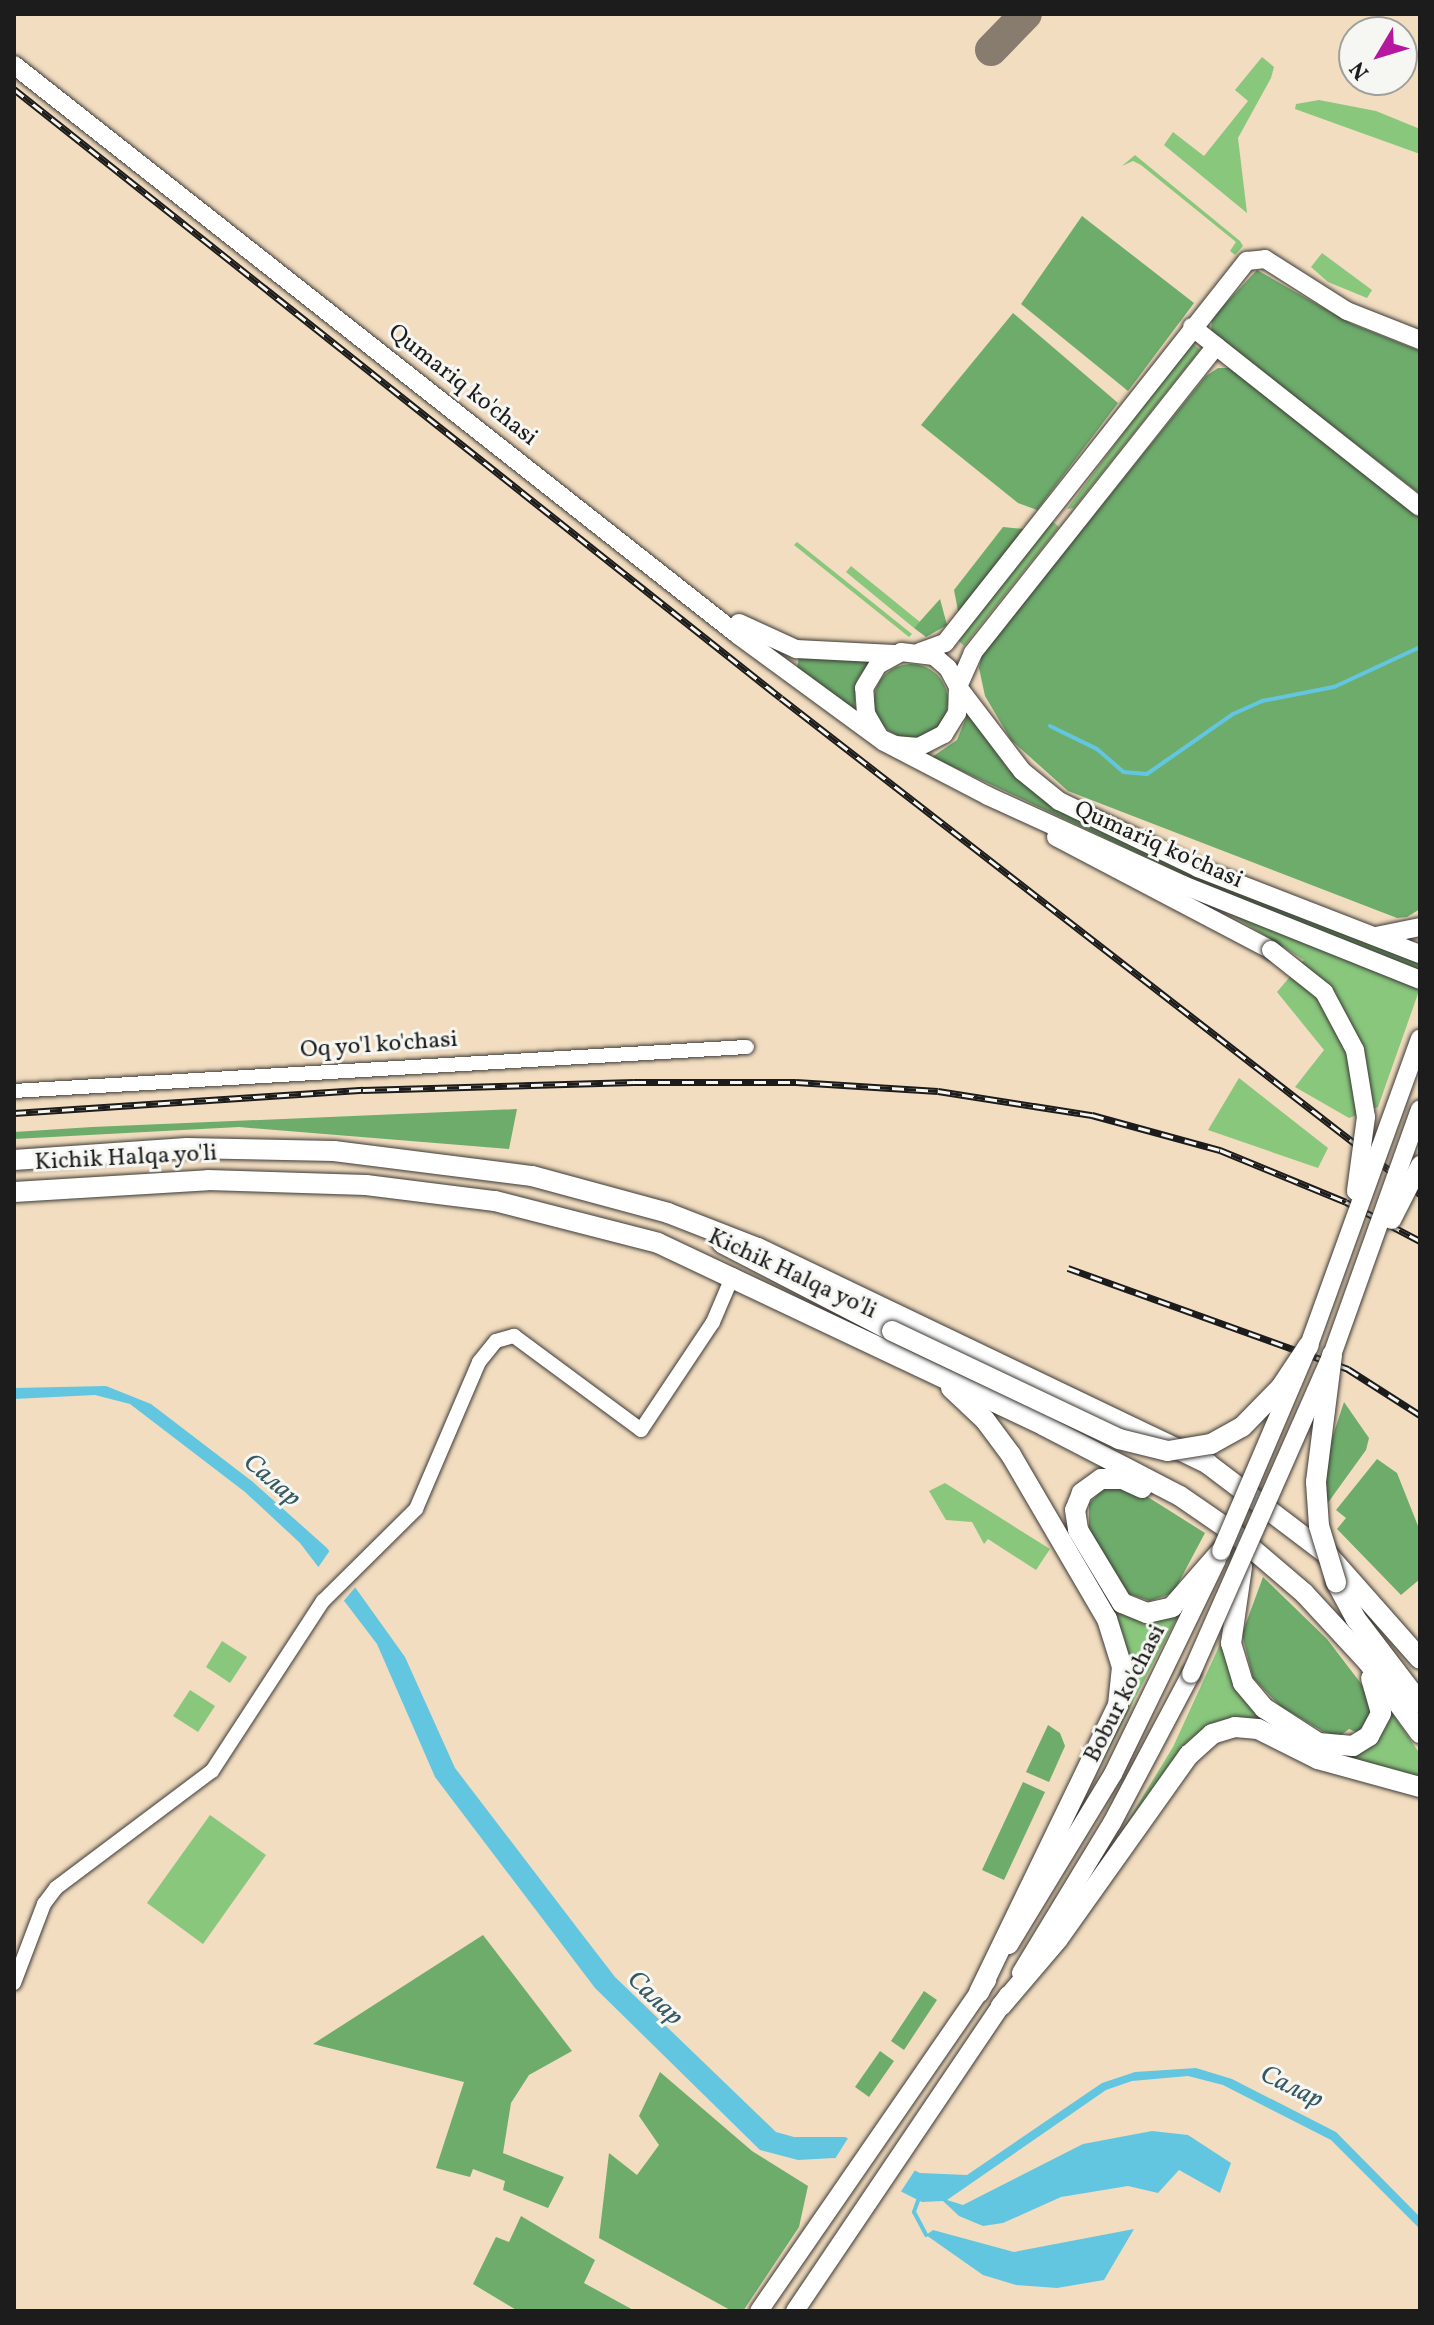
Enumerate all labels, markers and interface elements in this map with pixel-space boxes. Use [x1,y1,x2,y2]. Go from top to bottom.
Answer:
north arrow [1338,16,1418,96]
text: N [1343,54,1377,86]
street label: Qumariq ko'chasi [382,319,542,453]
street label: Qumariq ko'chasi [1069,796,1247,896]
street label: Oq yo'l ko'chasi [299,1026,459,1066]
street label: Kichik Halqa yo'li [34,1140,218,1178]
street label: Kichik Halqa yo'li [703,1223,881,1327]
water label: Салар [236,1448,306,1514]
street label: Bobur ko'chasi [1079,1620,1173,1768]
water label: Салар [620,1965,688,2033]
water label: Салар [1255,2060,1327,2116]

